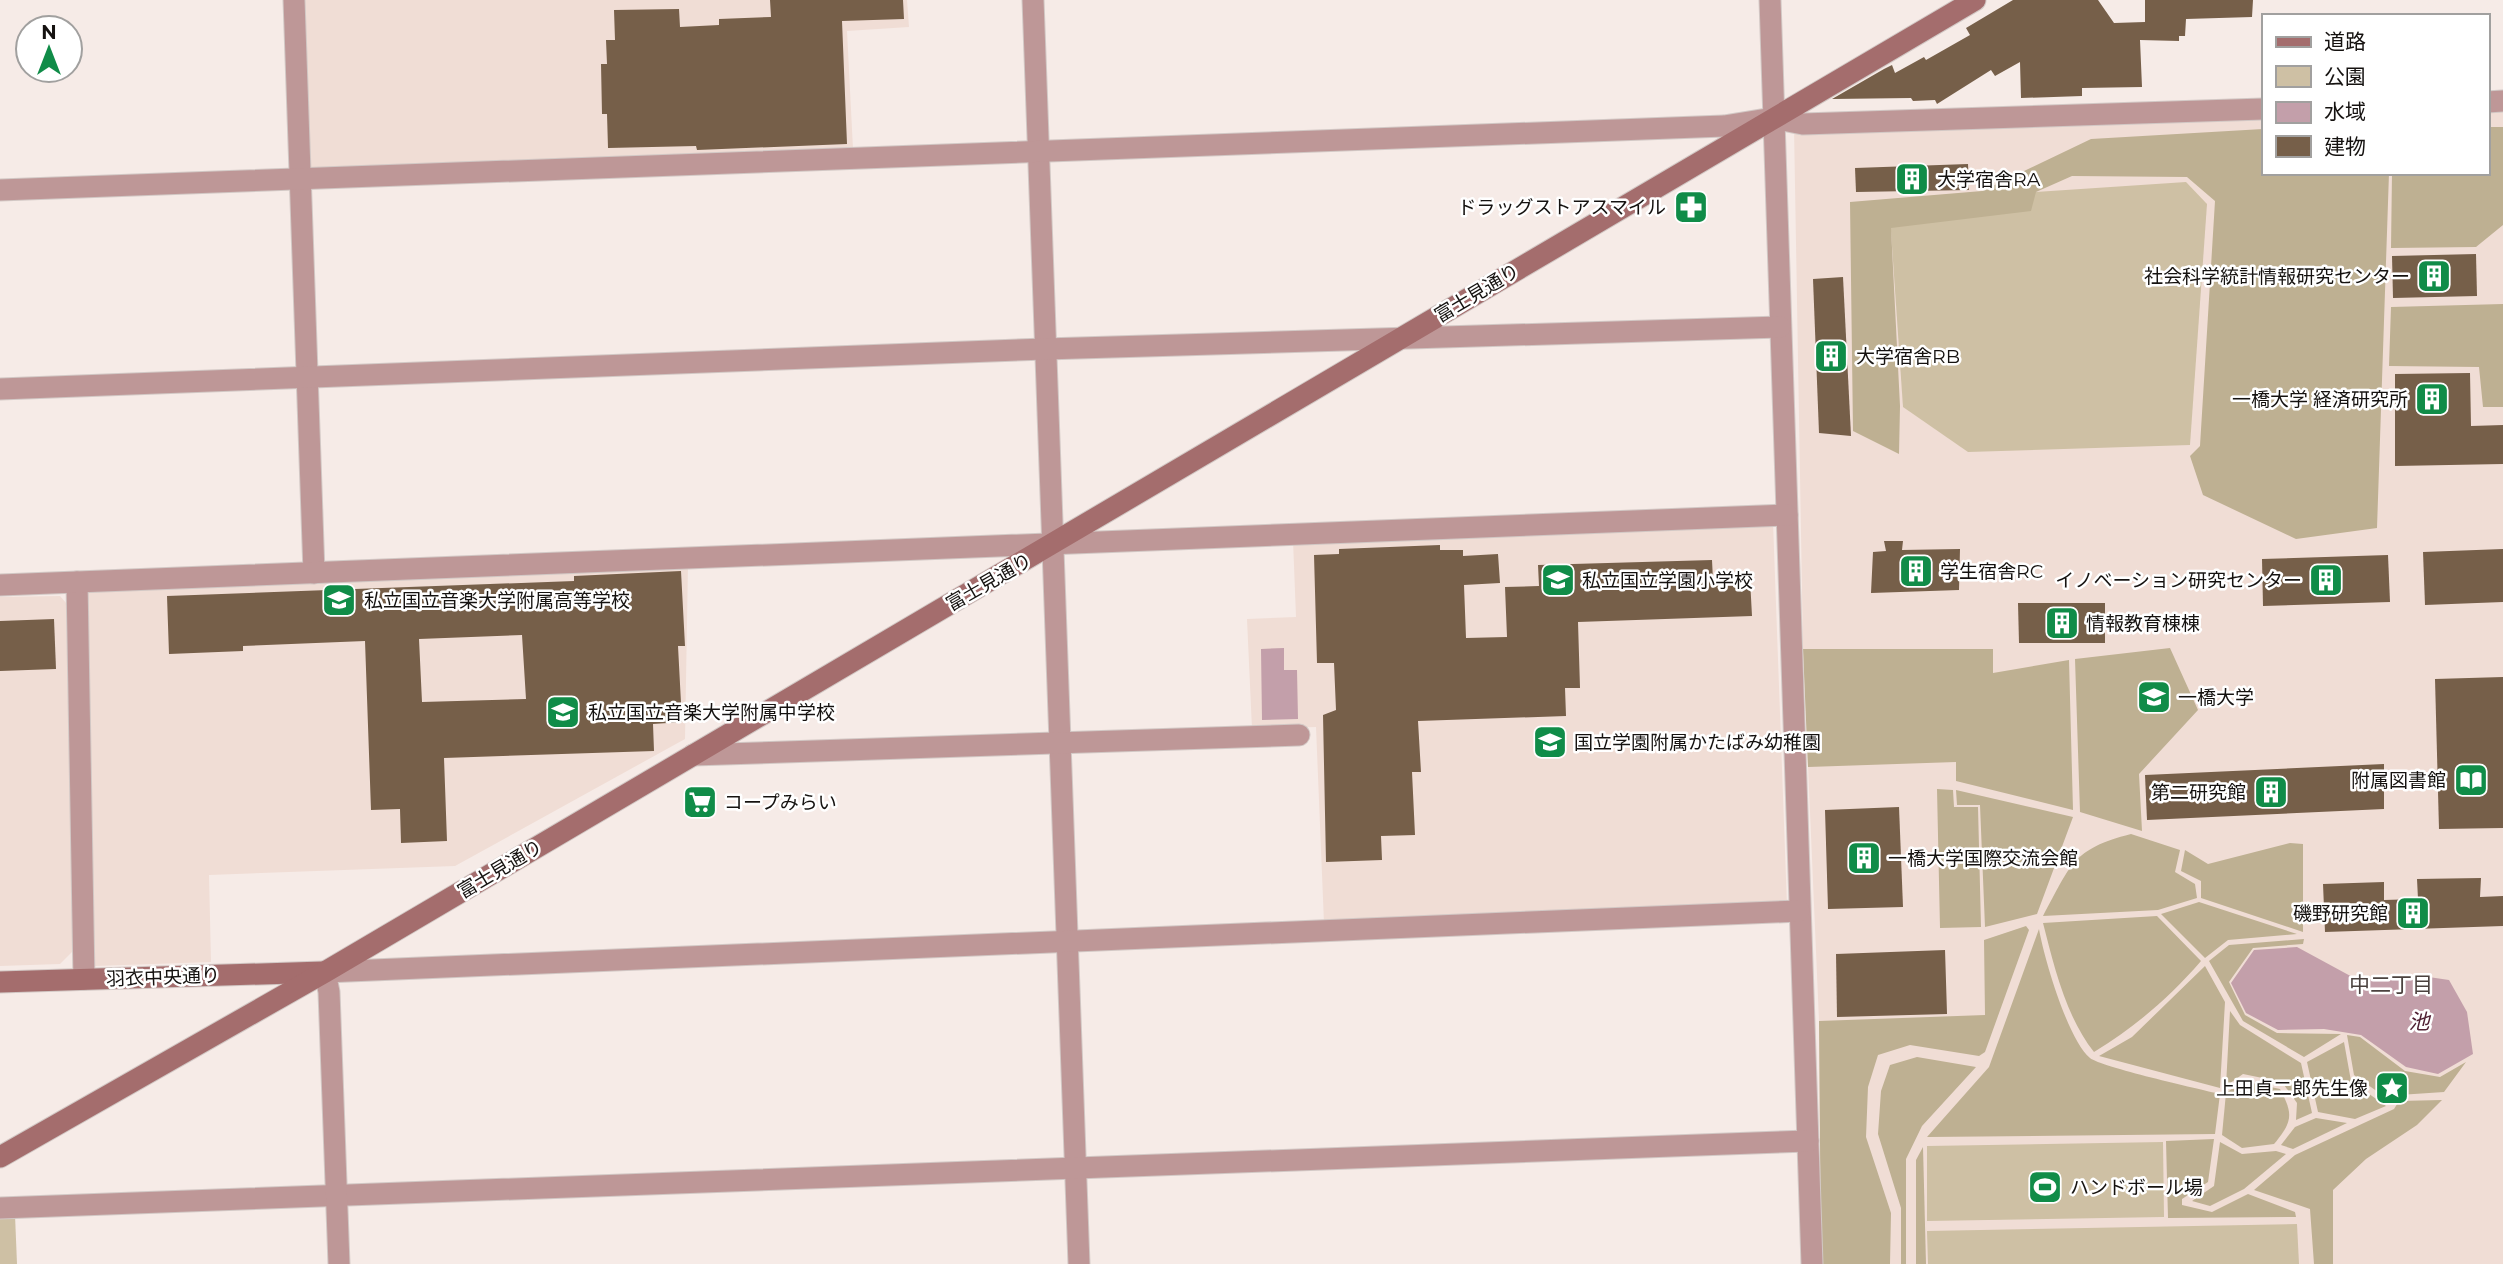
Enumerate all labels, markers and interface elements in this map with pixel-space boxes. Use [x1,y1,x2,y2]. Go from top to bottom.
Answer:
north arrow [14,14,84,84]
legend [2262,14,2489,175]
text: N [41,21,57,44]
text: 道路 [2324,29,2366,54]
text: 公園 [2324,64,2366,89]
text: 水域 [2324,99,2366,124]
text: 建物 [2324,134,2366,159]
building icon: 大学宿舎RA [1893,160,1931,198]
place label: 大学宿舎RA [1937,168,2041,191]
pharmacy icon: ドラッグストアスマイル [1672,188,1710,226]
place label: ドラッグストアスマイル [1458,196,1666,219]
building icon: 社会科学統計情報研究センター [2415,257,2453,295]
street label: 富士見通り [1430,259,1524,327]
place label: 社会科学統計情報研究センター [2144,265,2410,288]
building icon: 大学宿舎RB [1812,337,1850,375]
place label: 大学宿舎RB [1856,345,1960,368]
building icon: 一橋大学 経済研究所 [2413,380,2451,418]
place label: 一橋大学 経済研究所 [2232,388,2408,411]
street label: 富士見通り [942,548,1036,616]
building icon: 学生宿舎RC [1897,552,1935,590]
place label: 学生宿舎RC [1940,560,2043,583]
school or university icon: 私立国立学園小学校 [1539,561,1577,599]
building icon: イノベーション研究センター [2307,561,2345,599]
place label: 私立国立学園小学校 [1582,569,1753,592]
place label: イノベーション研究センター [2055,569,2302,592]
school or university icon: 私立国立音楽大学附属高等学校 [320,581,358,619]
place label: 私立国立音楽大学附属高等学校 [364,589,630,612]
building icon: 情報教育棟棟 [2043,604,2081,642]
place label: 情報教育棟棟 [2086,612,2200,635]
school or university icon: 一橋大学 [2135,678,2173,716]
place label: 一橋大学 [2178,686,2254,709]
school or university icon: 私立国立音楽大学附属中学校 [544,693,582,731]
place label: 私立国立音楽大学附属中学校 [588,701,835,724]
school or university icon: 国立学園附属かたばみ幼稚園 [1531,723,1569,761]
place label: 国立学園附属かたばみ幼稚園 [1574,731,1821,754]
library icon: 附属図書館 [2452,761,2490,799]
place label: 附属図書館 [2351,769,2446,792]
building icon: 第二研究館 [2252,773,2290,811]
place label: 第二研究館 [2151,781,2246,804]
supermarket icon: コープみらい [681,783,719,821]
place label: コープみらい [724,791,837,814]
street label: 富士見通り [453,835,547,903]
building icon: 一橋大学国際交流会館 [1845,839,1883,877]
place label: 一橋大学国際交流会館 [1888,847,2078,870]
building icon: 磯野研究館 [2394,894,2432,932]
place label: 磯野研究館 [2293,902,2388,925]
street label: 羽衣中央通り [106,964,220,990]
district label: 中二丁目 [2349,972,2433,997]
water label: 池 [2409,1009,2432,1034]
place icon: 上田貞二郎先生像 [2373,1069,2411,1107]
place label: 上田貞二郎先生像 [2216,1077,2368,1100]
sports icon: ハンドボール場 [2026,1168,2064,1206]
place label: ハンドボール場 [2070,1176,2203,1199]

